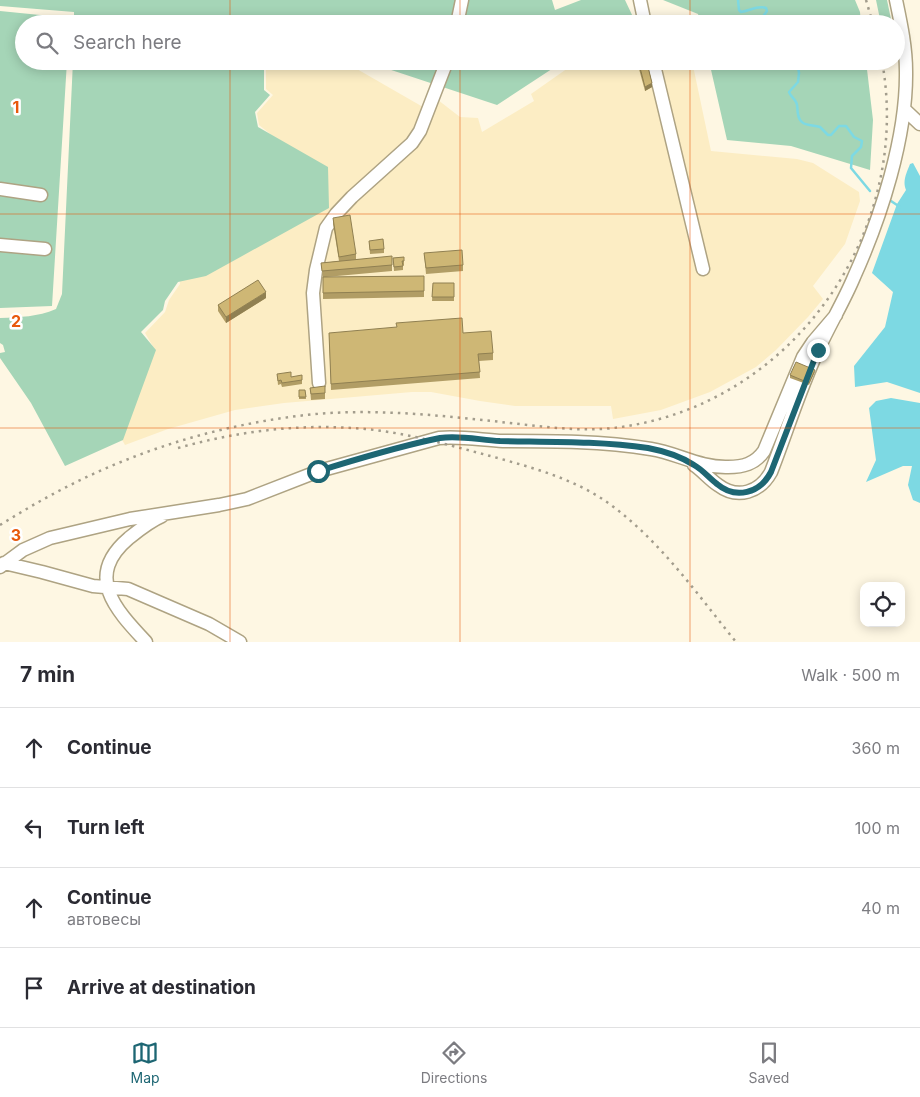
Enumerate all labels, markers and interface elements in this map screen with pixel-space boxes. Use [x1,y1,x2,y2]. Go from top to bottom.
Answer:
search box [15,15,905,70]
icon: search [33,29,61,57]
text: Search here [73,31,182,54]
text: 1 [13,97,19,117]
text: 2 [11,311,21,331]
route end [807,339,830,362]
route start [307,460,330,483]
text: 3 [11,525,21,545]
map controls [860,582,905,627]
button: locate [860,582,905,627]
text: 7 min [20,662,75,687]
text: Walk · 500 m [801,665,900,685]
icon: ahead [20,734,48,762]
text: Continue [67,736,152,759]
text: 360 m [852,738,900,758]
icon: left [20,814,48,842]
text: Turn left [67,816,145,839]
text: 100 m [855,818,900,838]
text: Continue [67,886,152,909]
icon: ahead [20,894,48,922]
text: 40 m [861,898,900,918]
text: автовесы [67,909,141,929]
icon: arrive [20,974,48,1002]
text: Arrive at destination [67,976,256,999]
tab: Map [131,1039,160,1086]
tab: Directions [421,1039,487,1086]
tab: Saved [748,1039,789,1086]

